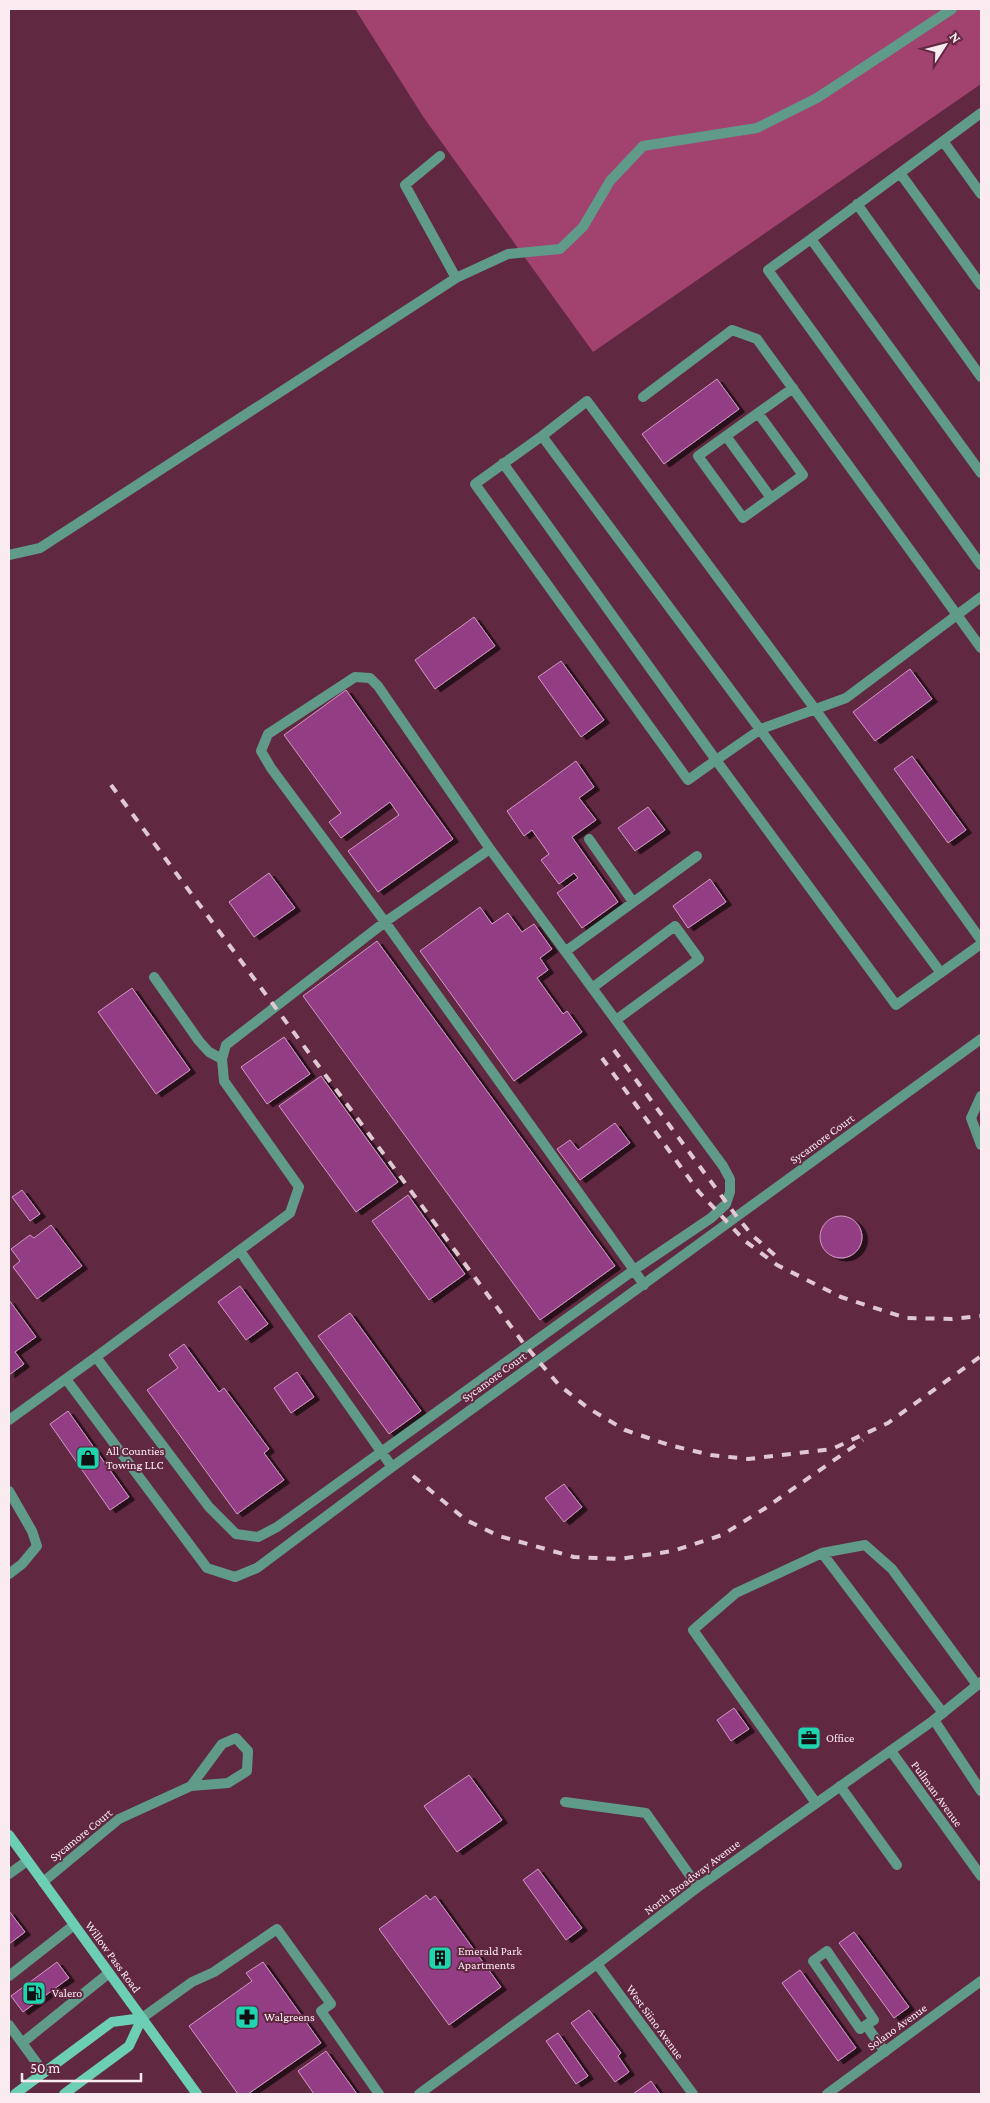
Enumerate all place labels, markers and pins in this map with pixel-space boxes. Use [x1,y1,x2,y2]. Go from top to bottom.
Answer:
place label: All Counties Towing LLC [106,1444,165,1472]
shop icon: All Counties Towing LLC [75,1445,101,1471]
office icon: Office [796,1725,822,1751]
place label: Office [826,1731,854,1745]
place label: Emerald Park Apartments [458,1944,522,1972]
building icon: Emerald Park Apartments [427,1945,453,1971]
fuel station icon: Valero [21,1980,47,2006]
place label: Valero [52,1986,82,2000]
pharmacy icon: Walgreens [234,2004,260,2030]
place label: Walgreens [264,2010,315,2024]

